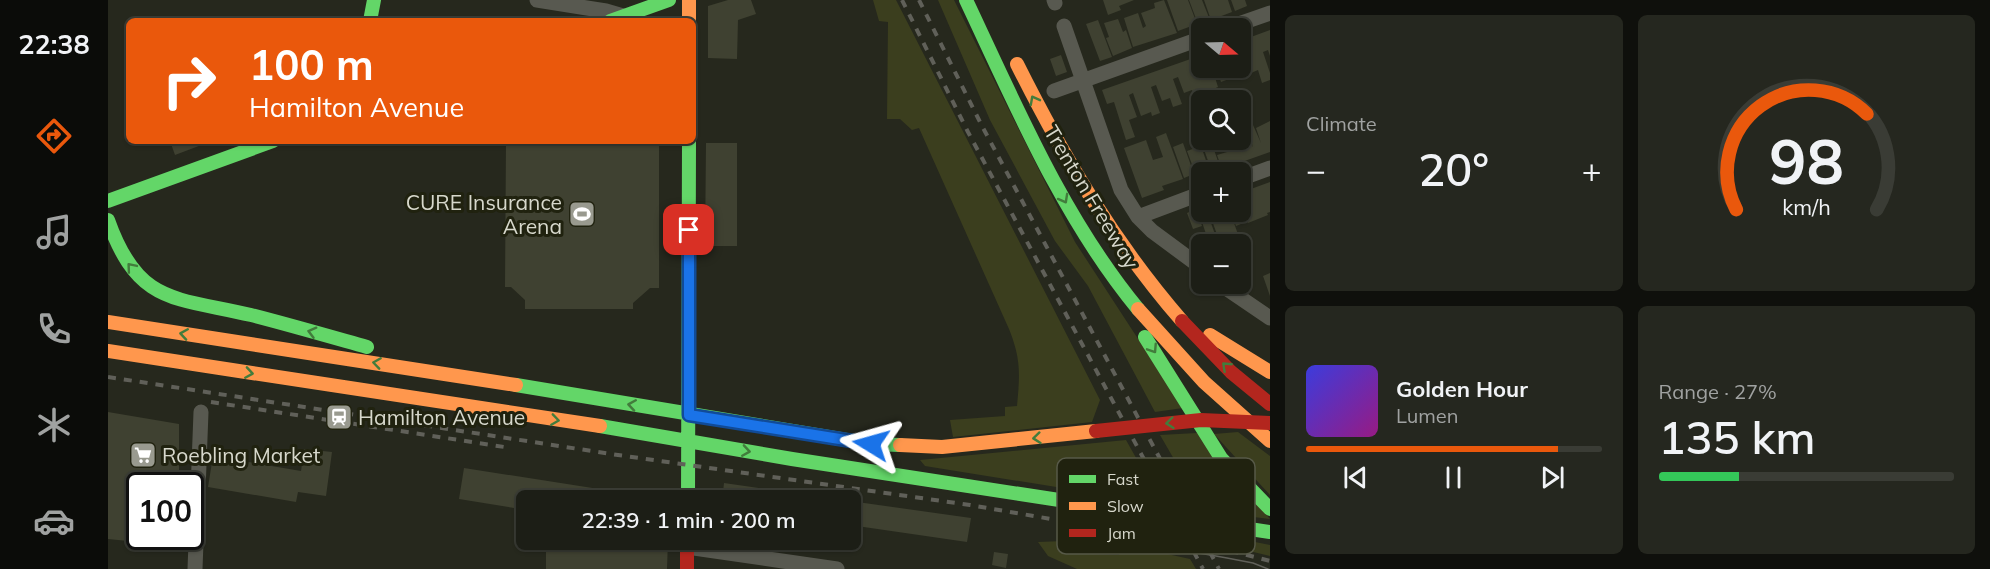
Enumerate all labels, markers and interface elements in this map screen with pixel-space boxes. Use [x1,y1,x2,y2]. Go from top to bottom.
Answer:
north arrow [1191,18,1251,78]
map controls [1191,18,1251,294]
text: 22:38 [18,27,90,61]
text: 100 m [249,38,374,91]
icon: right [150,42,228,120]
text: Hamilton Avenue [249,90,464,124]
button: search [1191,90,1251,150]
one-way arrow [1030,95,1042,106]
text: Climate [1306,111,1377,136]
icon: directions [33,115,75,157]
street label: Trenton Freeway [1039,121,1145,273]
text: 98 [1769,121,1844,200]
text: 20° [1418,141,1489,197]
text: − [1306,149,1326,190]
text: + [1582,149,1601,190]
button: + [1191,162,1251,222]
place label: CURE Insurance Arena [406,189,562,239]
one-way arrow [1057,193,1068,203]
text: km/h [1782,193,1830,220]
sports icon: CURE Insurance Arena [567,199,597,229]
pin [663,204,714,255]
icon: music [33,211,75,253]
icon: arrive [672,213,705,246]
button: − [1191,234,1251,294]
one-way arrow [128,263,139,274]
icon: phone [33,308,75,350]
one-way arrow [307,326,317,339]
one-way arrow [180,328,189,340]
one-way arrow [1146,343,1157,354]
one-way arrow [373,357,382,369]
one-way arrow [1222,362,1232,373]
one-way arrow [244,367,253,379]
text: Golden Hour [1396,375,1528,403]
text: Range · 27% [1659,379,1777,404]
one-way arrow [627,400,636,412]
station icon: Hamilton Avenue [324,402,354,432]
text: Lumen [1396,403,1458,428]
icon: climate [33,404,75,446]
place label: Hamilton Avenue [358,404,525,430]
text: 135 km [1659,409,1815,465]
position arrow [839,412,903,476]
one-way arrow [551,413,560,425]
one-way arrow [1165,416,1174,429]
one-way arrow [1033,431,1042,444]
supermarket icon: Roebling Market [128,440,158,470]
place label: Roebling Market [162,442,320,468]
one-way arrow [742,445,751,457]
legend [1057,458,1255,554]
icon: previous [1339,461,1372,494]
icon: pause [1437,461,1470,494]
icon: next [1536,461,1569,494]
text: Fast [1107,469,1139,489]
speed limit sign: 100 [126,472,204,550]
text: Slow [1107,496,1144,516]
icon: car [33,500,75,542]
text: 22:39 · 1 min · 200 m [581,506,796,534]
text: Jam [1107,523,1136,543]

